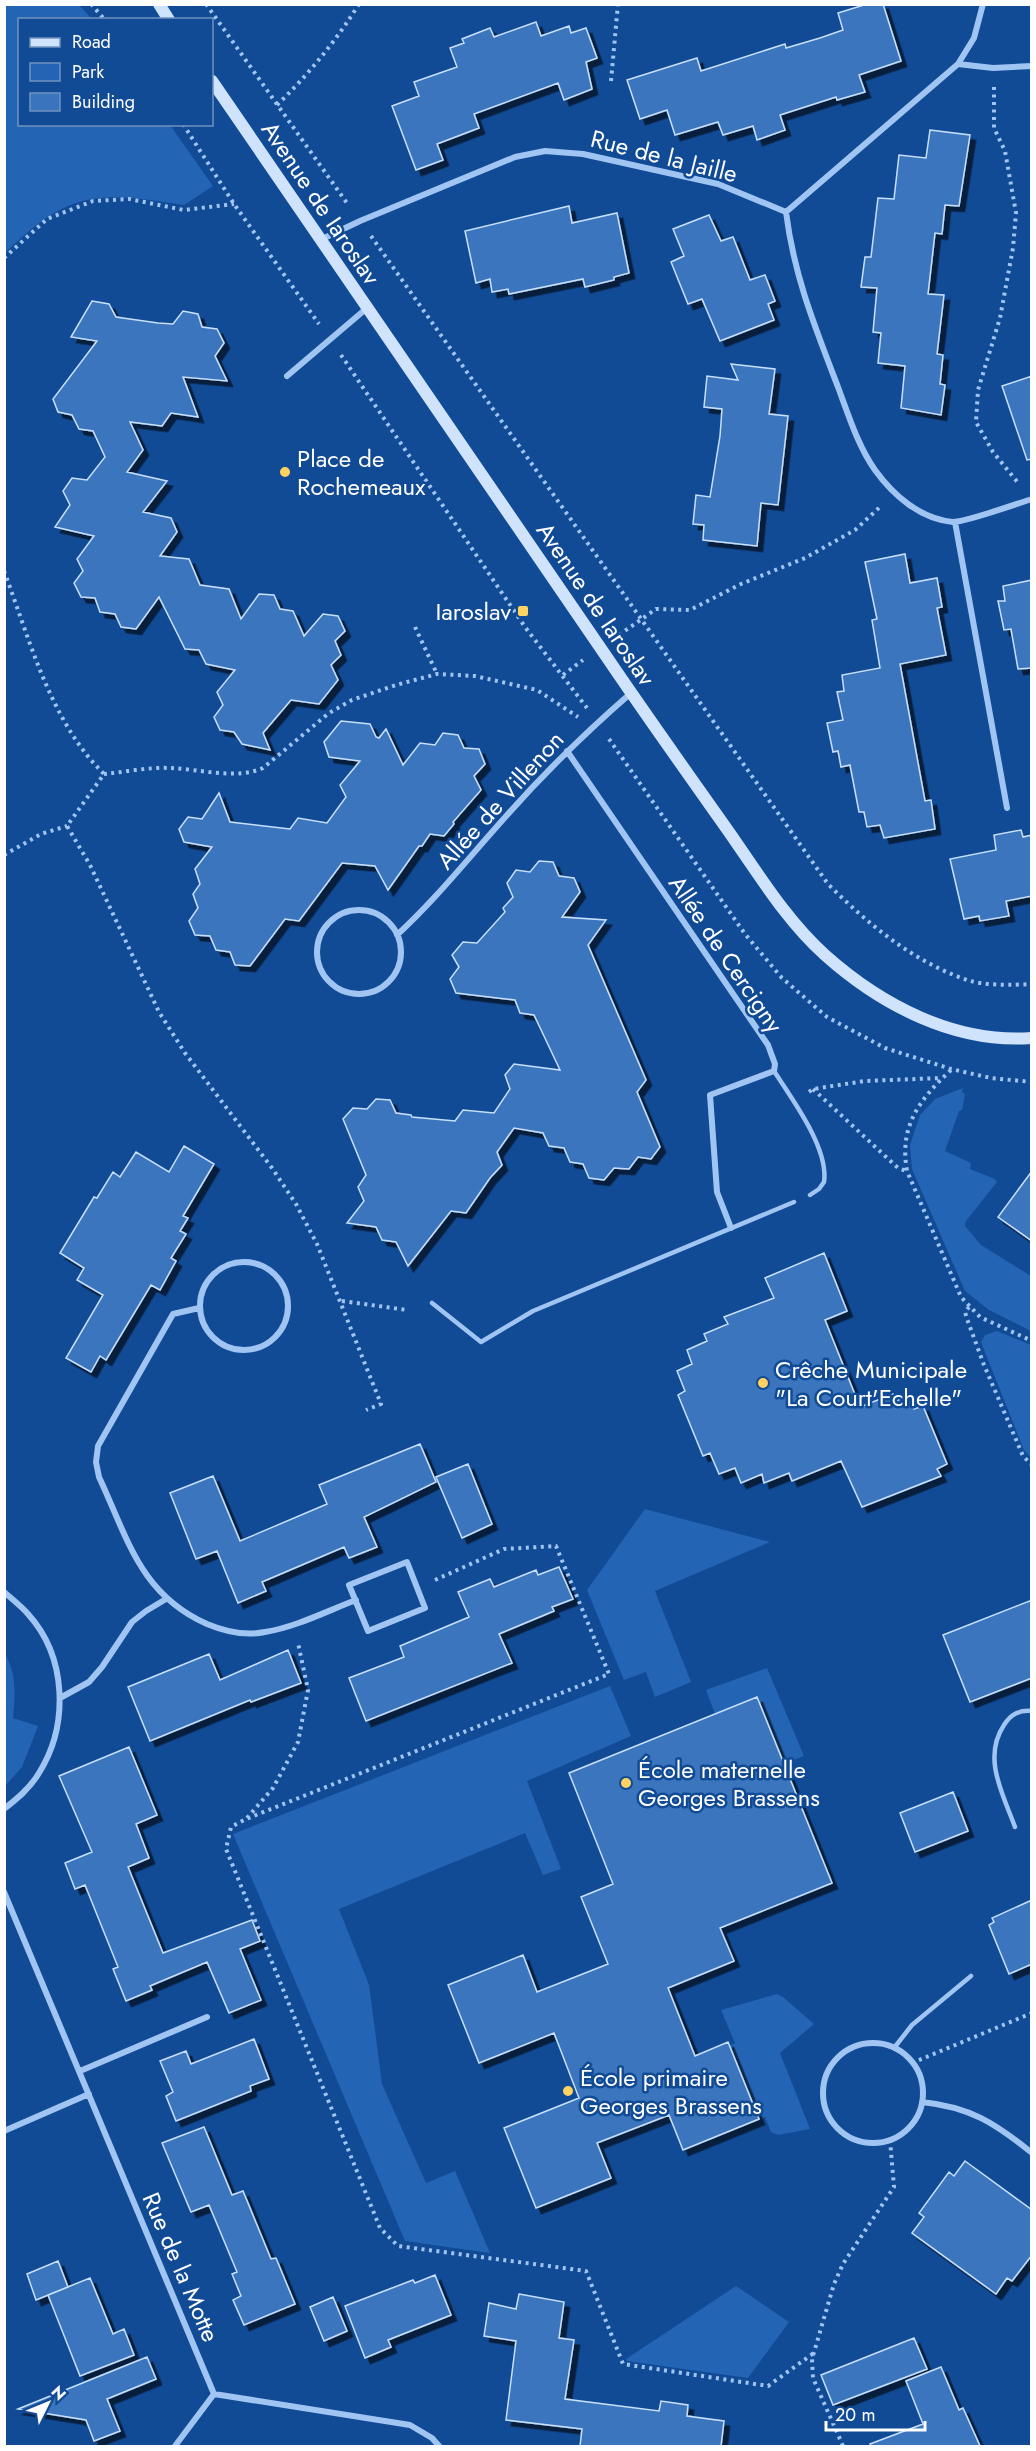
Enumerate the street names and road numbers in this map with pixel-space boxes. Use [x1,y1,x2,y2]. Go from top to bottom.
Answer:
street label: Avenue de Iaroslav [253,114,389,292]
street label: Rue de la Jaille [587,121,741,191]
street label: Avenue de Iaroslav [528,515,664,693]
street label: Allée de Villenon [428,723,572,877]
street label: Allée de Cercigny [660,868,792,1040]
street label: Rue de la Motte [134,2187,228,2347]

